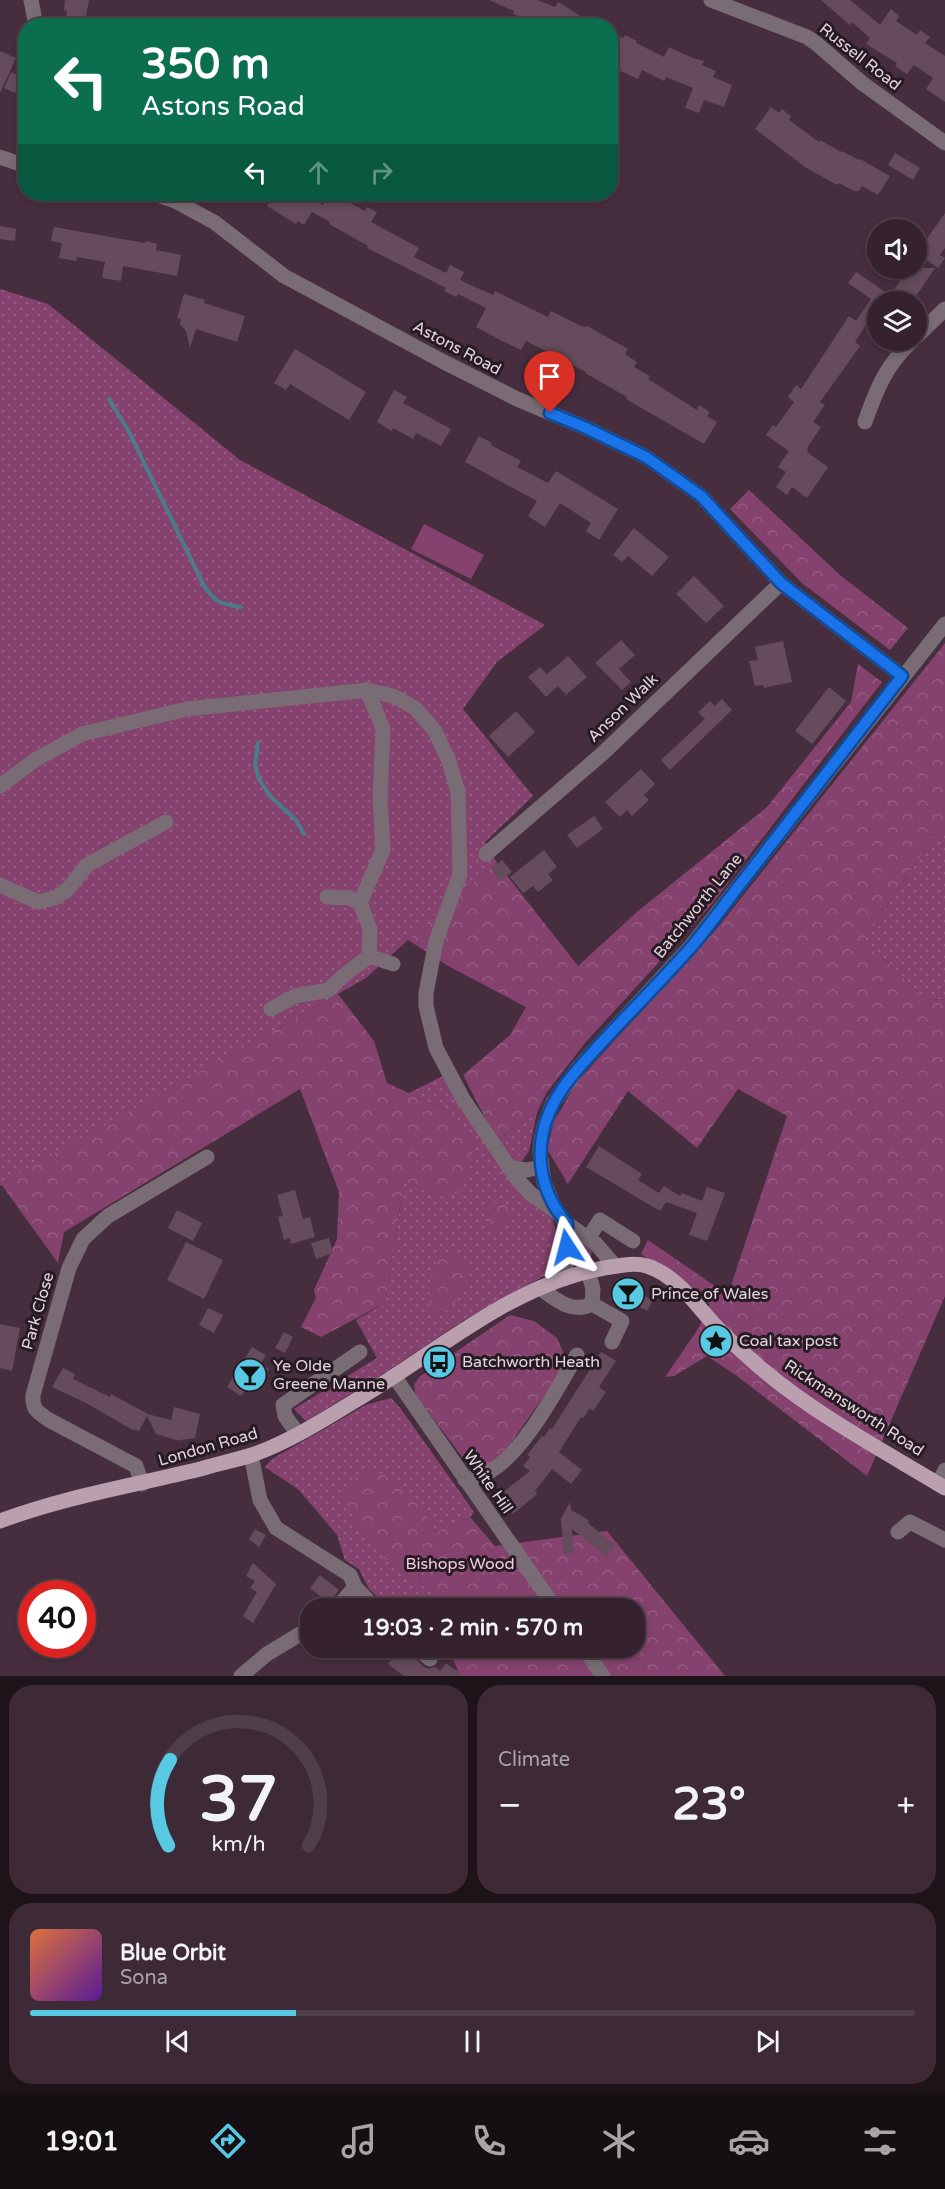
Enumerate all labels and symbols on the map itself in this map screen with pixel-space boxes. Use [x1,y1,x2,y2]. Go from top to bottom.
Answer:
street label: Russell Road [815,19,905,95]
street label: Astons Road [409,316,505,380]
pin [524,351,575,413]
street label: Anson Walk [584,669,663,747]
street label: Batchworth Lane [649,849,747,963]
position arrow [535,1215,599,1279]
street label: Park Close [17,1270,59,1352]
bar icon: Prince of Wales [610,1276,646,1312]
place label: Prince of Wales [651,1284,768,1304]
place icon: Coal tax post [698,1323,734,1359]
place label: Coal tax post [739,1331,838,1351]
bus stop icon: Batchworth Heath [421,1344,457,1380]
place label: Batchworth Heath [462,1352,600,1372]
street label: Rickmansworth Road [780,1355,928,1461]
place label: Ye Olde Greene Manne [273,1356,385,1394]
bar icon: Ye Olde Greene Manne [232,1357,268,1393]
street label: London Road [156,1423,260,1471]
street label: White Hill [459,1446,517,1518]
park label: Bishops Wood [405,1554,515,1574]
speed limit sign: 40 [18,1580,96,1658]

